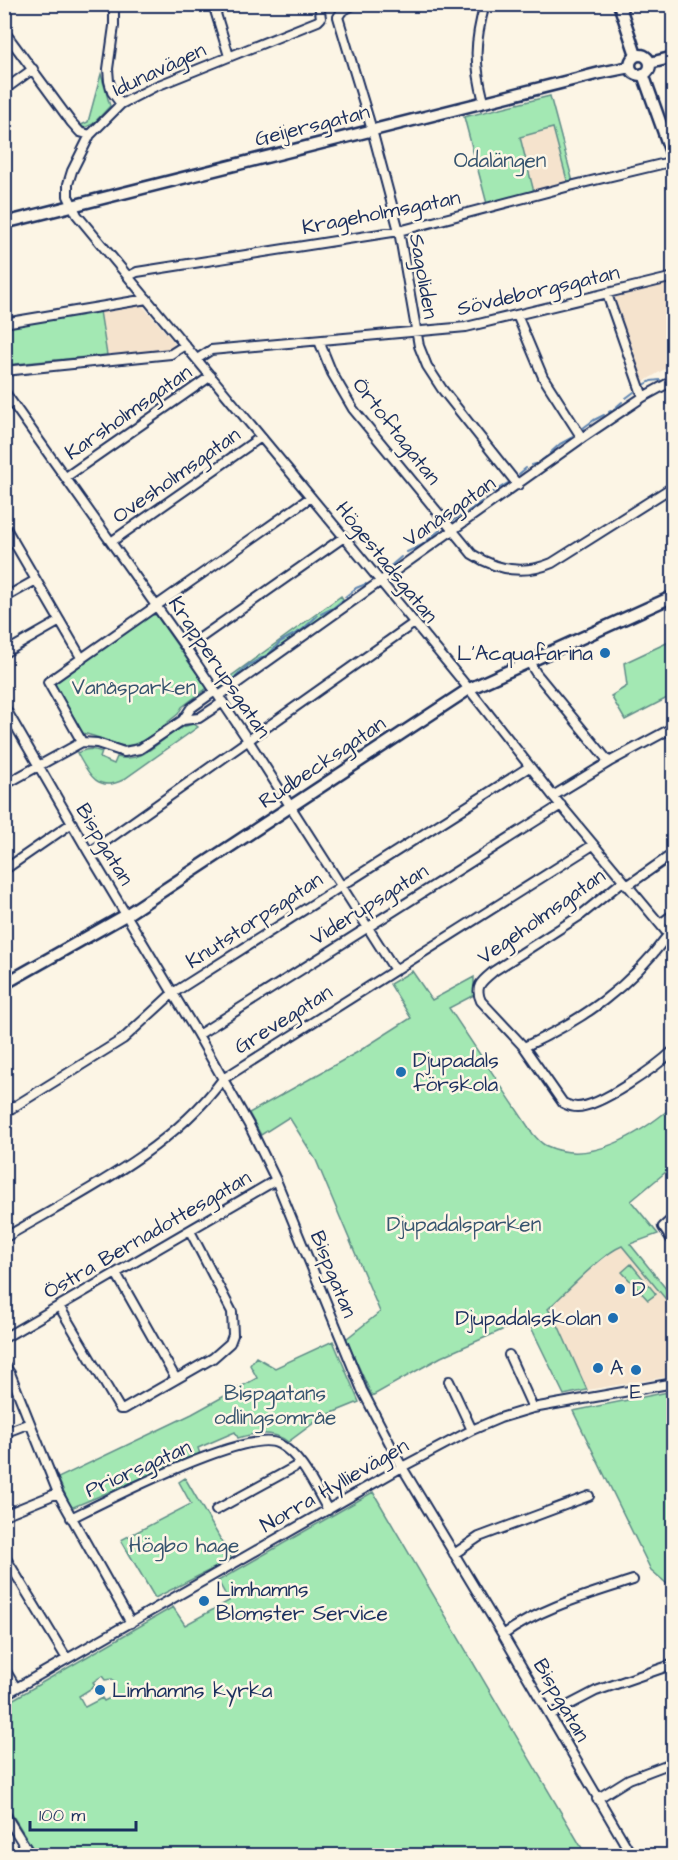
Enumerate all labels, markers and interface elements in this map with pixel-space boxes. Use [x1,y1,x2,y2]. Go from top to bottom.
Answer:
street label: Idunavägen [108,35,212,106]
street label: Geijersgatan [252,97,373,156]
park label: Odalängen [454,146,546,177]
street label: Krageholmsgatan [299,183,463,244]
street label: Sagoliden [400,231,445,321]
street label: Sövdeborgsgatan [454,258,623,325]
street label: Karsholmsgatan [59,358,199,469]
street label: Örtoftagatan [344,372,448,492]
street label: Ovesholmsgatan [106,420,247,532]
street label: Vanåsgatan [397,469,502,556]
street label: Högestadsgatan [327,495,445,631]
street label: Krapperupsgatan [160,591,278,745]
place label: L'Acquafarina [457,639,593,668]
marker: L'Acquafarina [598,646,612,660]
park label: Vanåsparken [72,673,196,703]
street label: Rudbecksgatan [253,709,393,817]
street label: Bispgatan [67,798,141,892]
street label: Viderupsgatan [305,857,435,954]
street label: Vegeholmsgatan [471,861,612,973]
street label: Knutstorpsgatan [180,865,330,977]
street label: Grevegatan [229,978,339,1063]
place label: Djupadals förskola [413,1046,499,1099]
marker: Djupadals förskola [394,1065,408,1079]
street label: Östra Bernadottesgatan [38,1163,257,1308]
park label: Djupadalsparken [387,1210,541,1240]
street label: Bispgatan [301,1226,364,1323]
place label: D [632,1275,646,1304]
marker: D [613,1282,627,1296]
place label: Djupadalsskolan [456,1304,601,1334]
marker: Djupadalsskolan [606,1311,620,1325]
place label: A [610,1354,624,1383]
marker: A [591,1361,605,1375]
marker: E [629,1363,643,1377]
place label: E [630,1378,643,1407]
park label: Bispgatans odlingsområe [214,1379,336,1434]
street label: Norra Hyllievägen [255,1431,415,1541]
street label: Priorsgatan [81,1432,197,1507]
park label: Högbo hage [129,1531,239,1562]
place label: Limhamns Blomster Service [216,1575,388,1628]
marker: Limhamns Blomster Service [197,1594,211,1608]
street label: Bispgatan [524,1653,597,1748]
place label: Limhamns kyrka [112,1676,273,1707]
marker: Limhamns kyrka [93,1683,107,1697]
scale bar [30,1794,136,1832]
text: 100 m [39,1803,85,1828]

